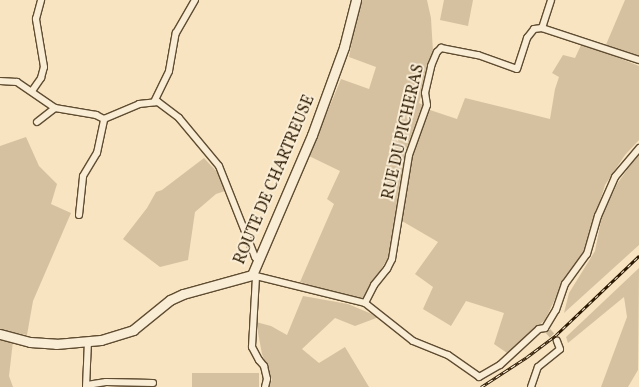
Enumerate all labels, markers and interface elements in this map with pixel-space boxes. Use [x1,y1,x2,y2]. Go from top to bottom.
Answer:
street label: RUE DU PICHERAS [379,62,429,202]
street label: ROUTE DE CHARTREUSE [231,92,319,268]

